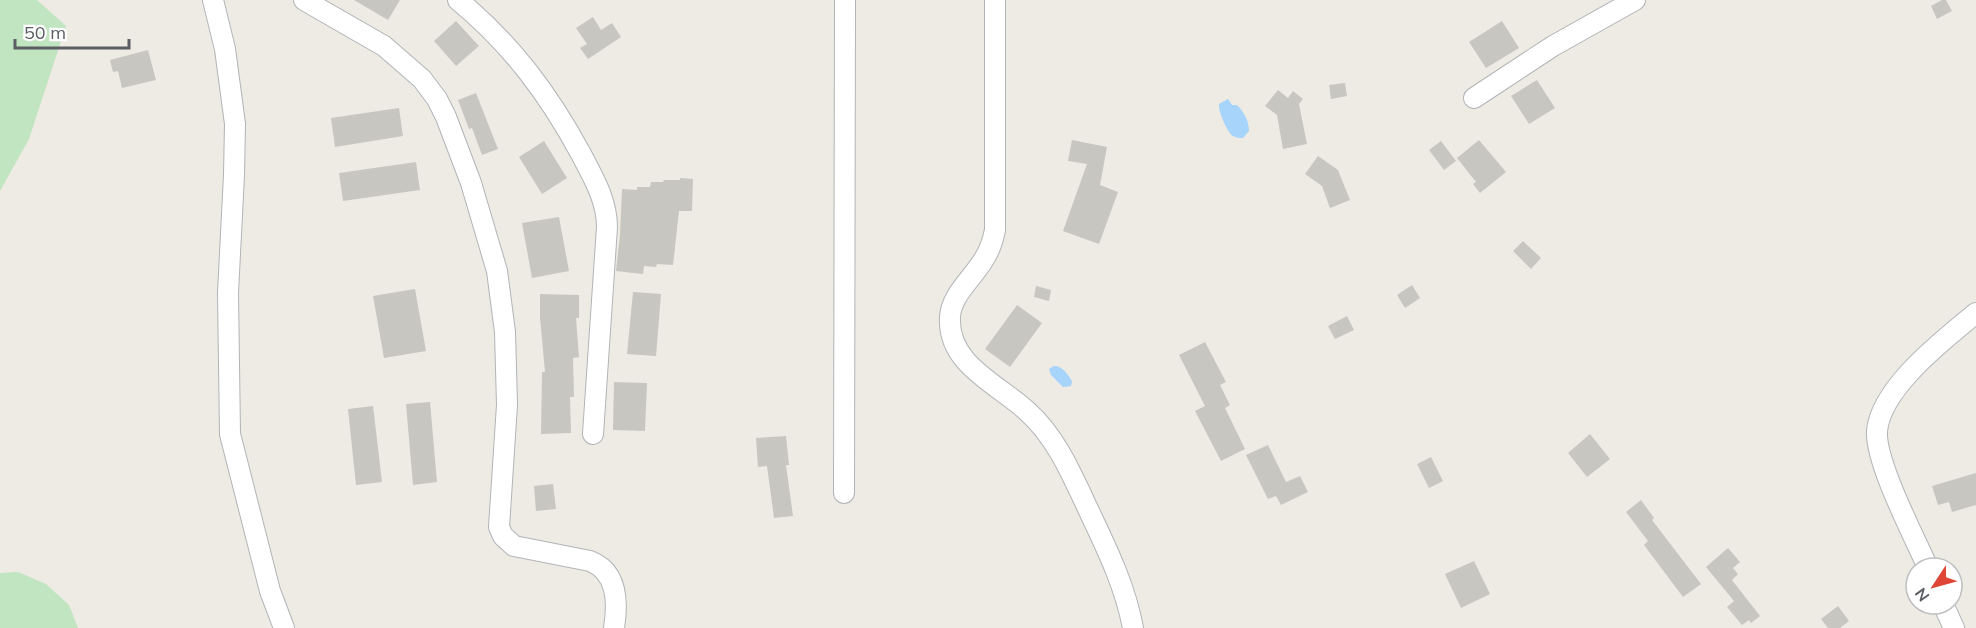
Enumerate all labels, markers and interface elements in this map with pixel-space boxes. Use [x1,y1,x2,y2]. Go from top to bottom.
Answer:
scale bar [15,12,129,50]
text: 50 m [24,21,66,44]
north arrow [1904,556,1964,616]
text: N [1910,584,1934,606]

